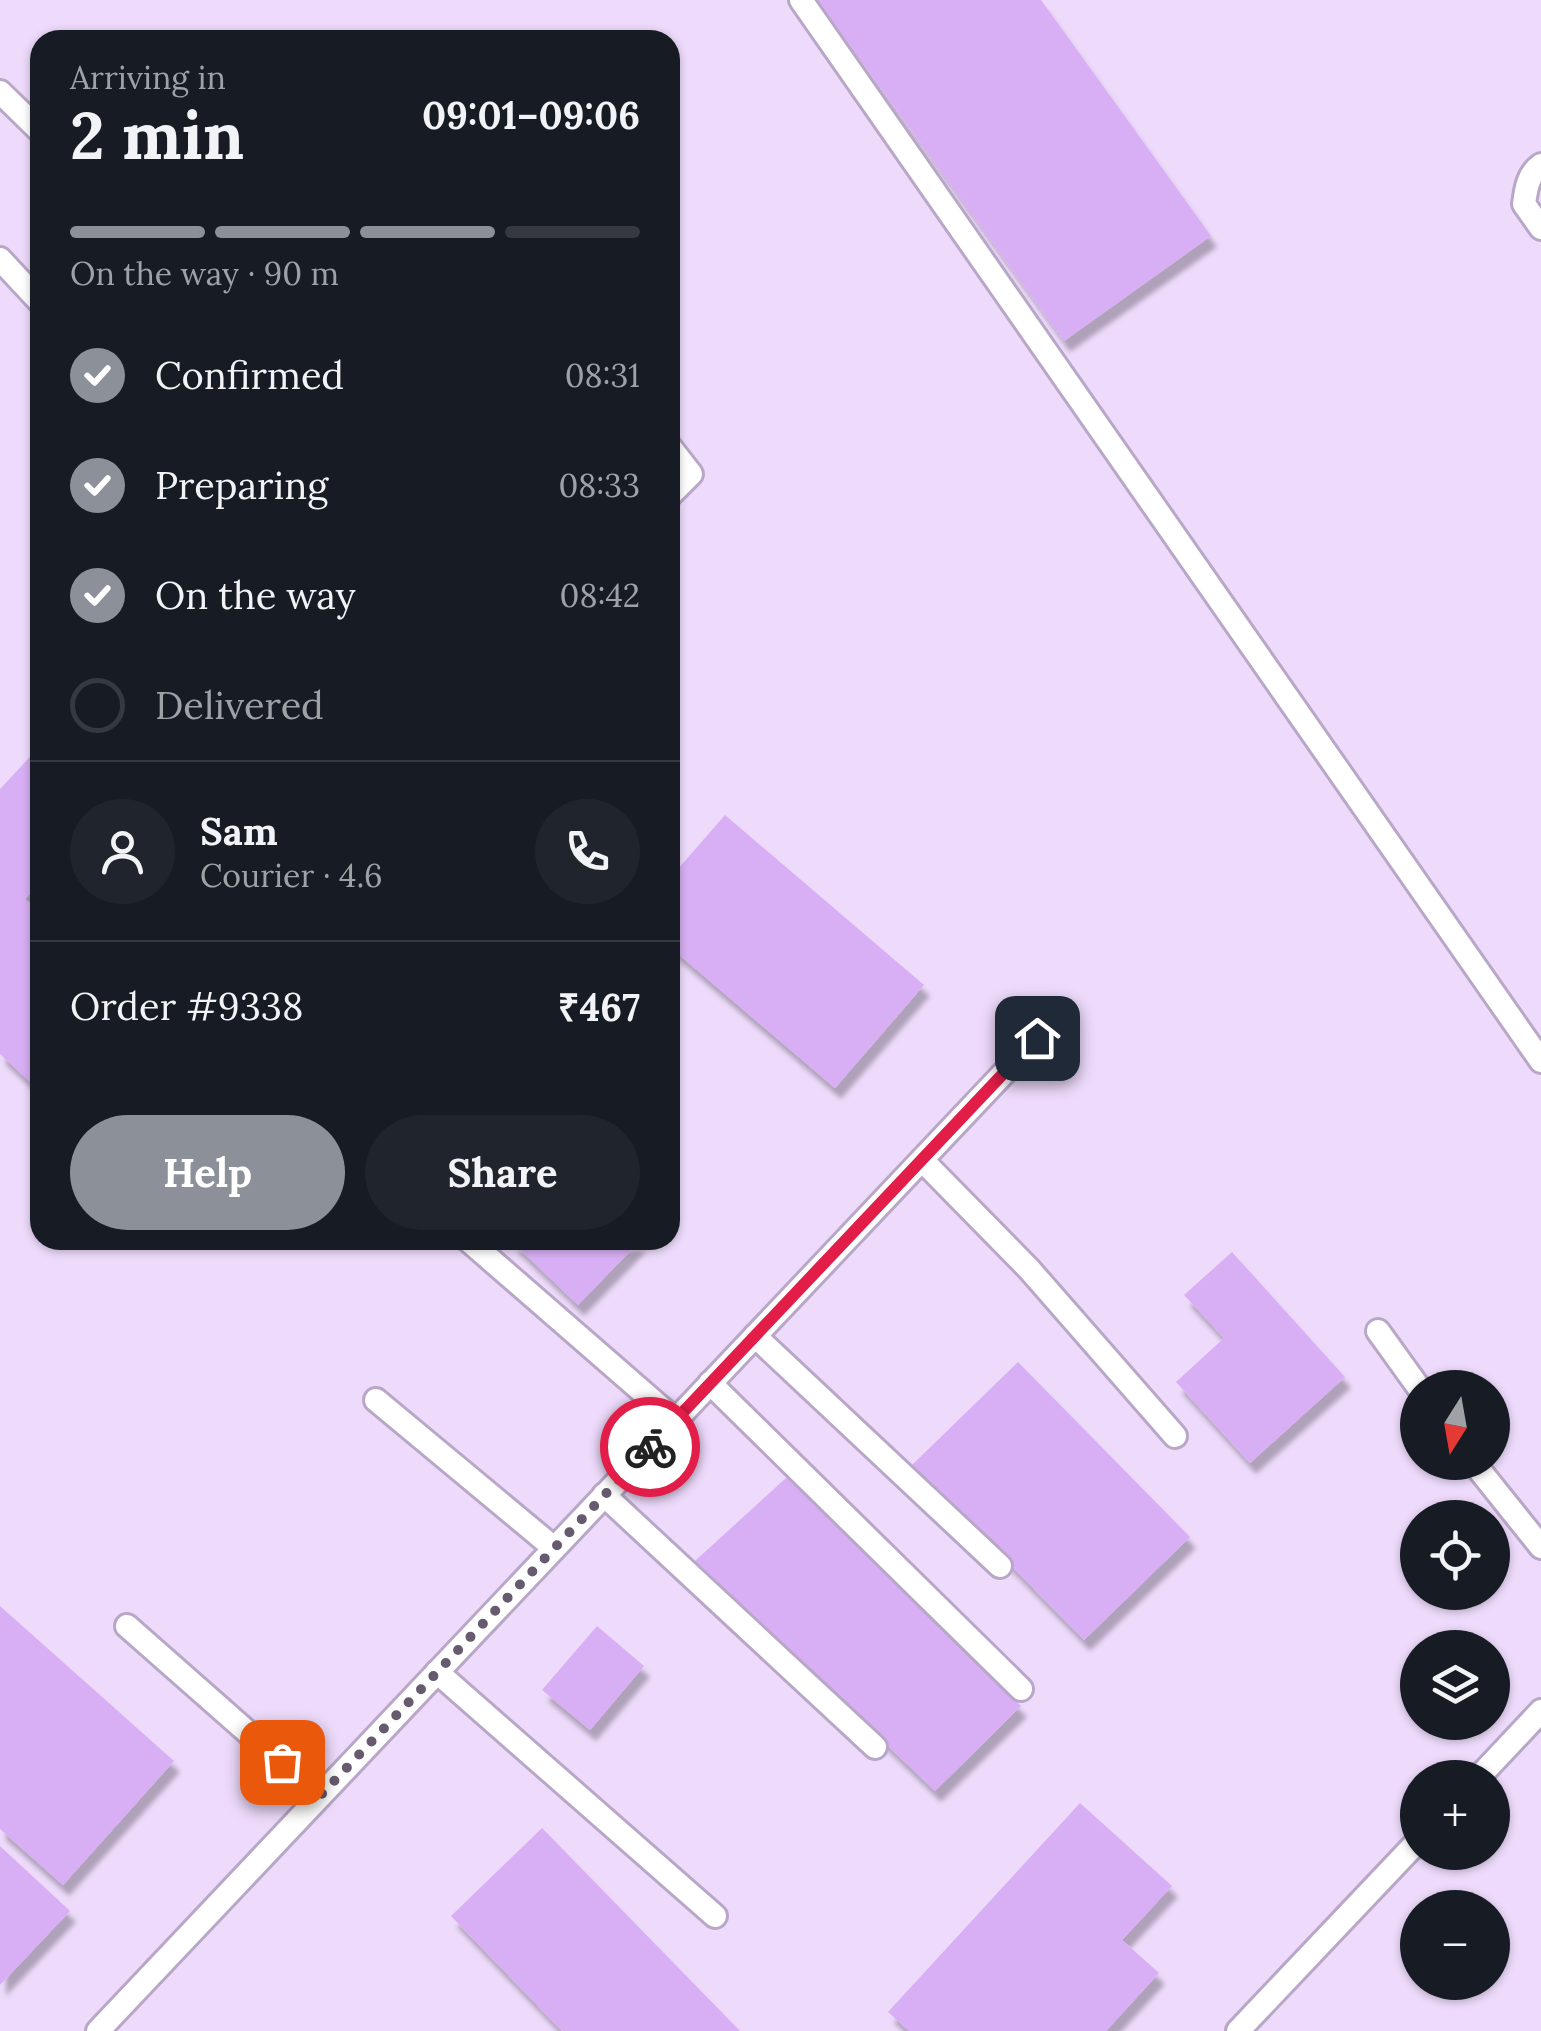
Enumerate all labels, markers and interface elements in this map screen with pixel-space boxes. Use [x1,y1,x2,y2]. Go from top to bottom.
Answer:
text: Arriving in [70,57,226,98]
text: 09:01–09:06 [422,91,640,139]
text: 2 min [70,94,244,177]
text: On the way · 90 m [70,253,339,294]
icon: check [70,348,125,403]
text: Confirmed [155,351,344,399]
text: 08:31 [565,355,640,396]
icon: check [70,458,125,513]
text: Preparing [155,461,328,509]
text: 08:33 [558,465,640,506]
icon: check [70,568,125,623]
text: On the way [155,571,356,619]
text: 08:42 [560,575,640,616]
text: Delivered [155,681,324,729]
button: person [70,799,175,904]
button: phone [535,799,640,904]
text: Sam [200,807,278,855]
text: Courier · 4.6 [200,855,382,896]
text: Order #9338 [70,982,303,1030]
text: ₹467 [558,983,640,1031]
pin [995,996,1080,1081]
icon: home [1010,1011,1065,1066]
button: Help [70,1115,345,1230]
button: Share [365,1115,640,1230]
north arrow [1400,1370,1510,1480]
map controls [1400,1370,1510,2000]
courier [600,1397,700,1497]
icon: bike [623,1420,678,1475]
button: locate [1400,1500,1510,1610]
button: layers [1400,1630,1510,1740]
pin [240,1720,325,1805]
icon: bag [255,1735,310,1790]
button: + [1400,1760,1510,1870]
button: − [1400,1890,1510,2000]

